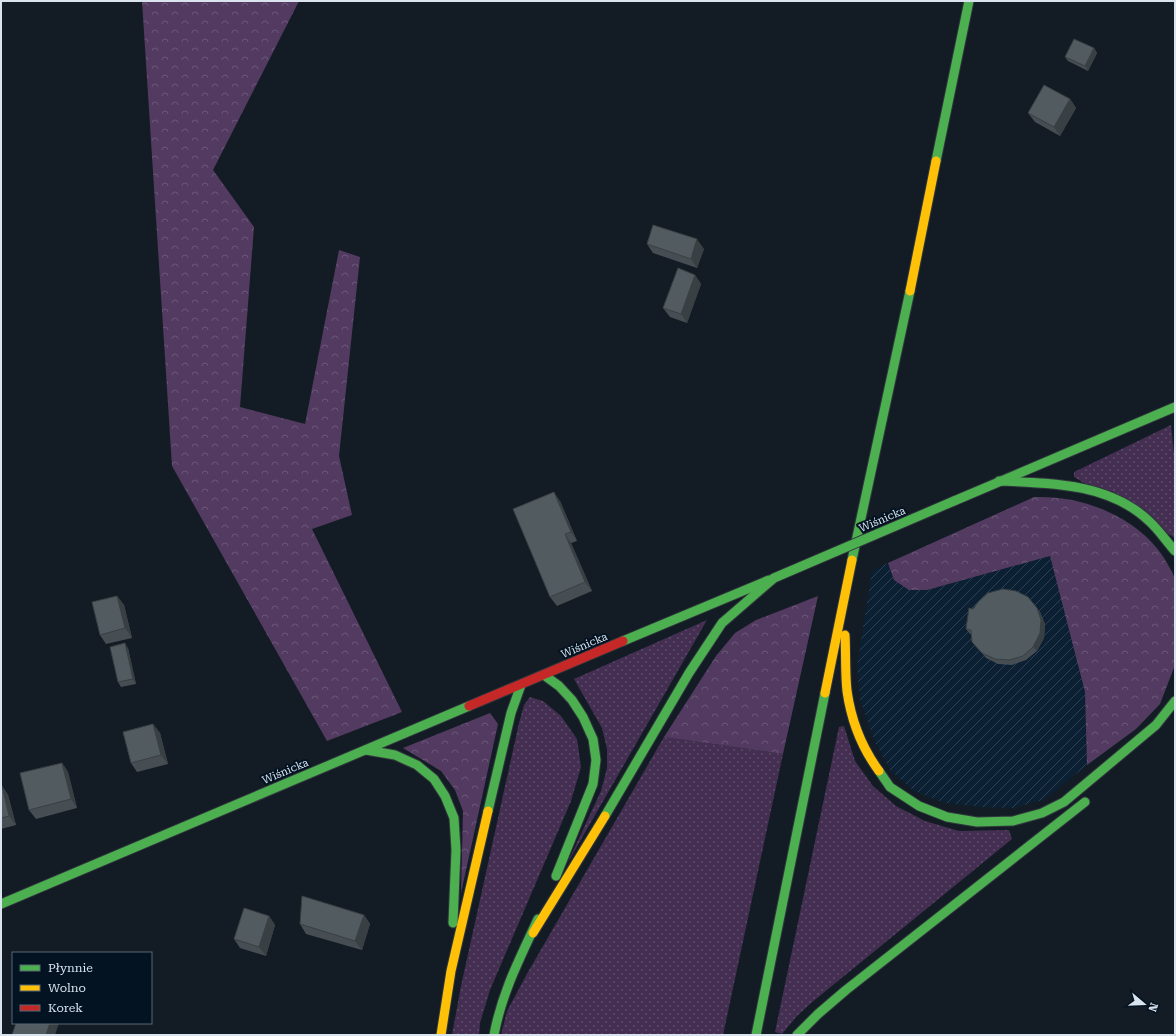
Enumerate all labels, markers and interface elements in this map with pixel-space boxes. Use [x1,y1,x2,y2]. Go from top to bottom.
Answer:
street label: Wiśnicka [857,504,907,535]
street label: Wiśnicka [559,630,609,661]
street label: Wiśnicka [260,756,310,787]
legend [12,952,152,1024]
text: Płynnie [48,961,93,975]
text: Wolno [48,981,86,995]
north arrow [1124,984,1164,1024]
text: Korek [48,1001,83,1015]
text: N [1145,1001,1161,1014]

